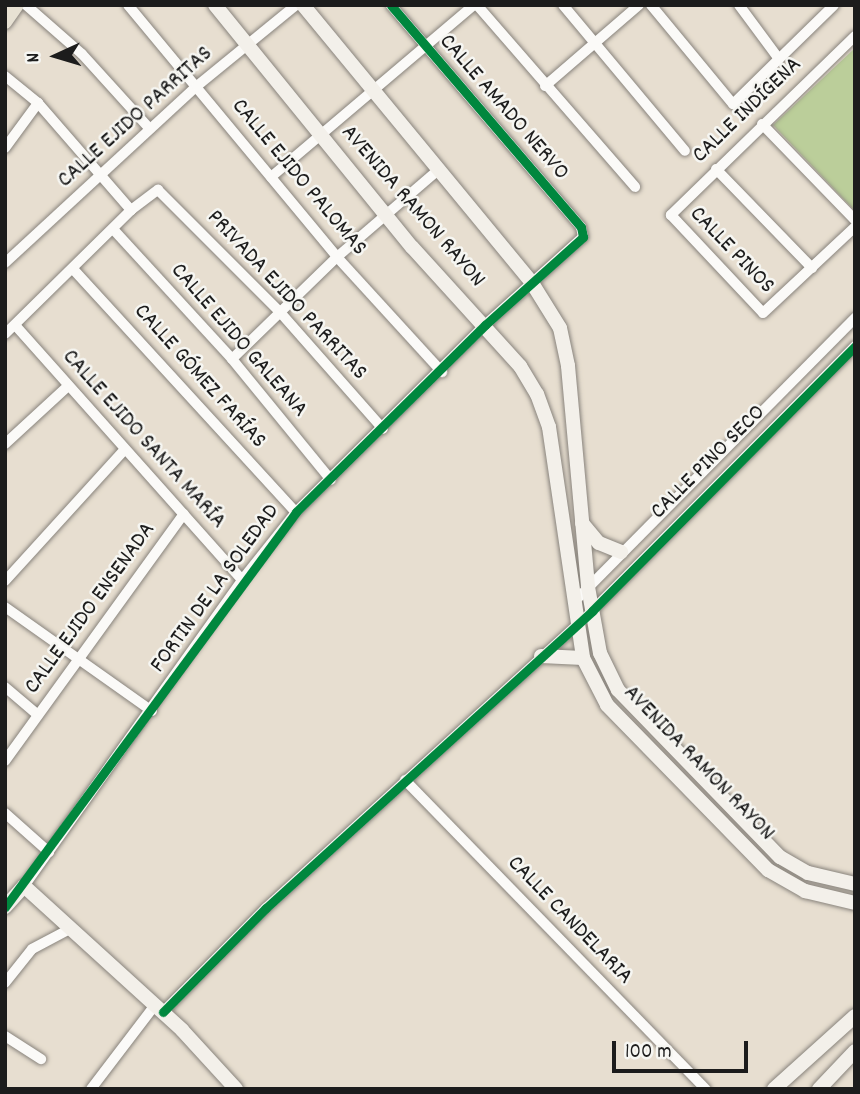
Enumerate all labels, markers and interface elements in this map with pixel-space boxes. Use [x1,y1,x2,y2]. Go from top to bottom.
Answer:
north arrow [21,21,91,91]
street label: CALLE AMADO NERVO [432,29,574,187]
street label: CALLE EJIDO PARRITAS [53,41,219,195]
text: N [21,52,48,63]
street label: CALLE INDÍGENA [688,52,808,170]
street label: CALLE EJIDO PALOMAS [224,94,372,262]
street label: AVENIDA RAMON RAYON [334,120,490,294]
street label: CALLE PINOS [683,202,779,300]
street label: PRIVADA EJIDO PARRITAS [200,205,372,387]
street label: CALLE EJIDO GALEANA [164,258,312,424]
street label: CALLE GÓMEZ FARÍAS [127,299,271,455]
street label: CALLE EJIDO SANTA MARÍA [55,345,231,535]
street label: CALLE PINO SECO [646,400,772,526]
street label: FORTIN DE LA SOLEDAD [145,499,287,679]
street label: CALLE EJIDO ENSENADA [19,518,163,700]
street label: AVENIDA RAMON RAYON [617,680,779,848]
street label: CALLE CANDELARIA [500,851,638,991]
scale bar [615,1028,752,1072]
text: 100 m [625,1038,672,1068]

